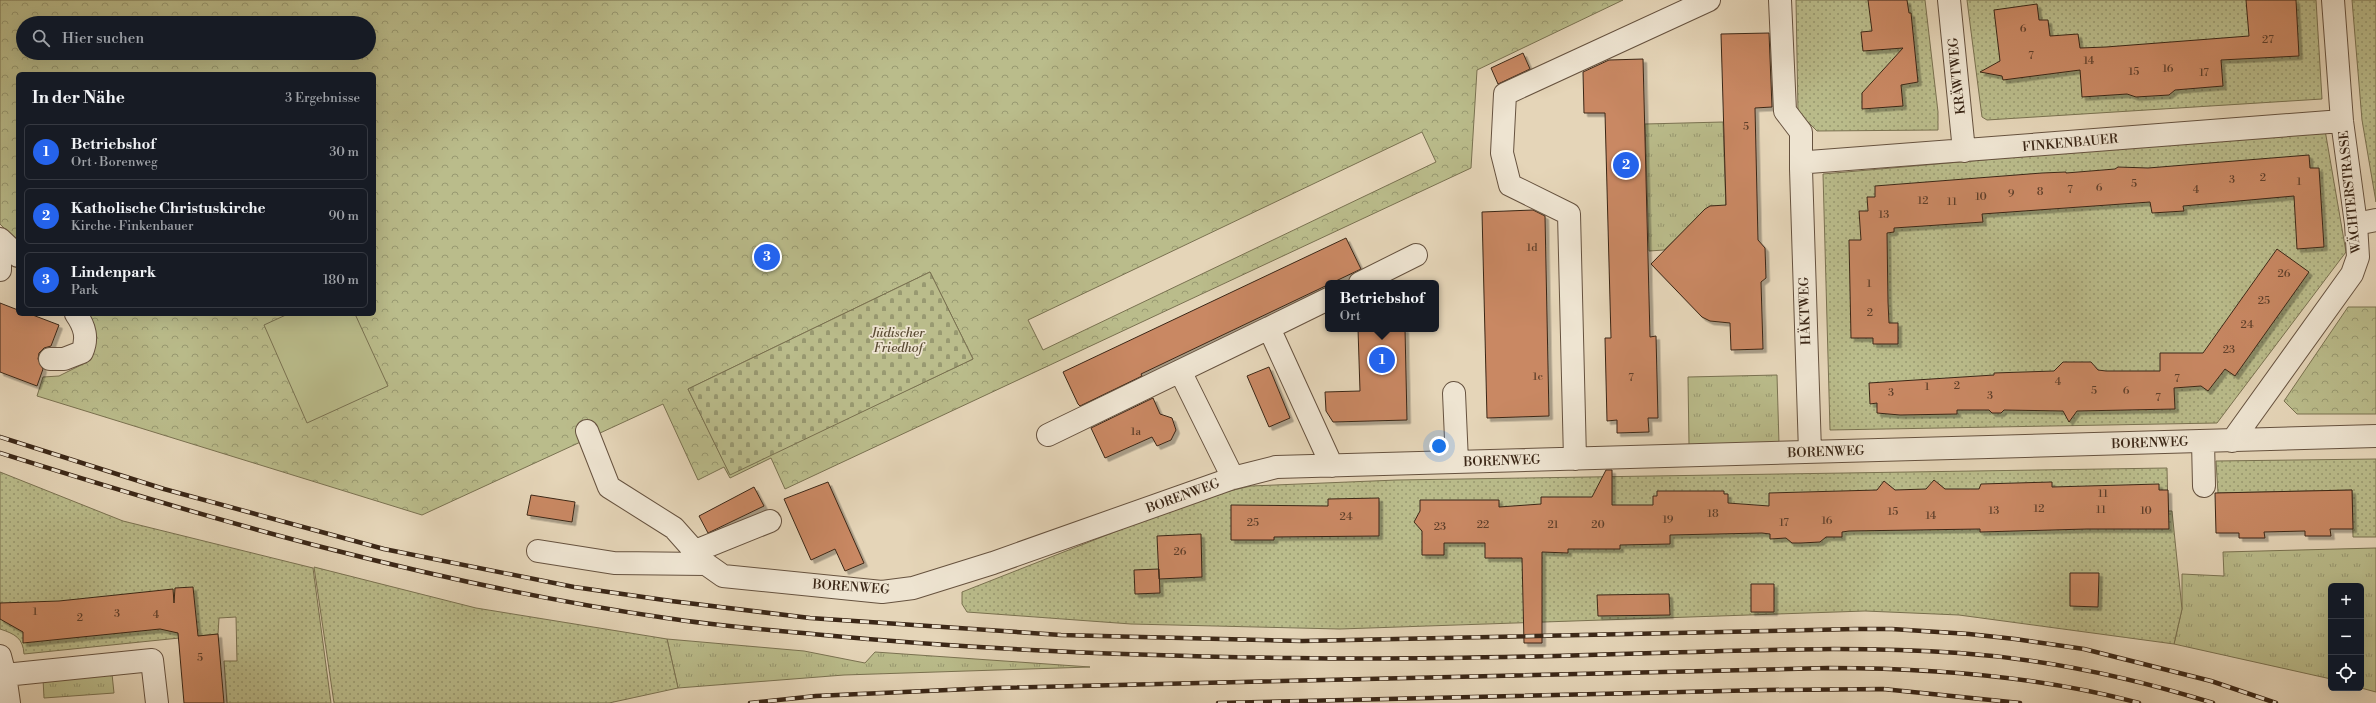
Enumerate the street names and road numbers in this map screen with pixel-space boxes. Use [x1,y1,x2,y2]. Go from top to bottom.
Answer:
street label: KRÄWTWEG [1944,36,1969,115]
street label: WÄCHTERSTRASSE [2335,130,2365,255]
street label: FINKENBAUER [2022,131,2119,155]
street label: HÄKTWEG [1795,276,1814,345]
street label: BORENWEG [2110,434,2189,452]
street label: BORENWEG [1786,443,1865,461]
street label: BORENWEG [1462,452,1541,470]
street label: BORENWEG [1143,475,1222,517]
street label: BORENWEG [811,576,890,598]

